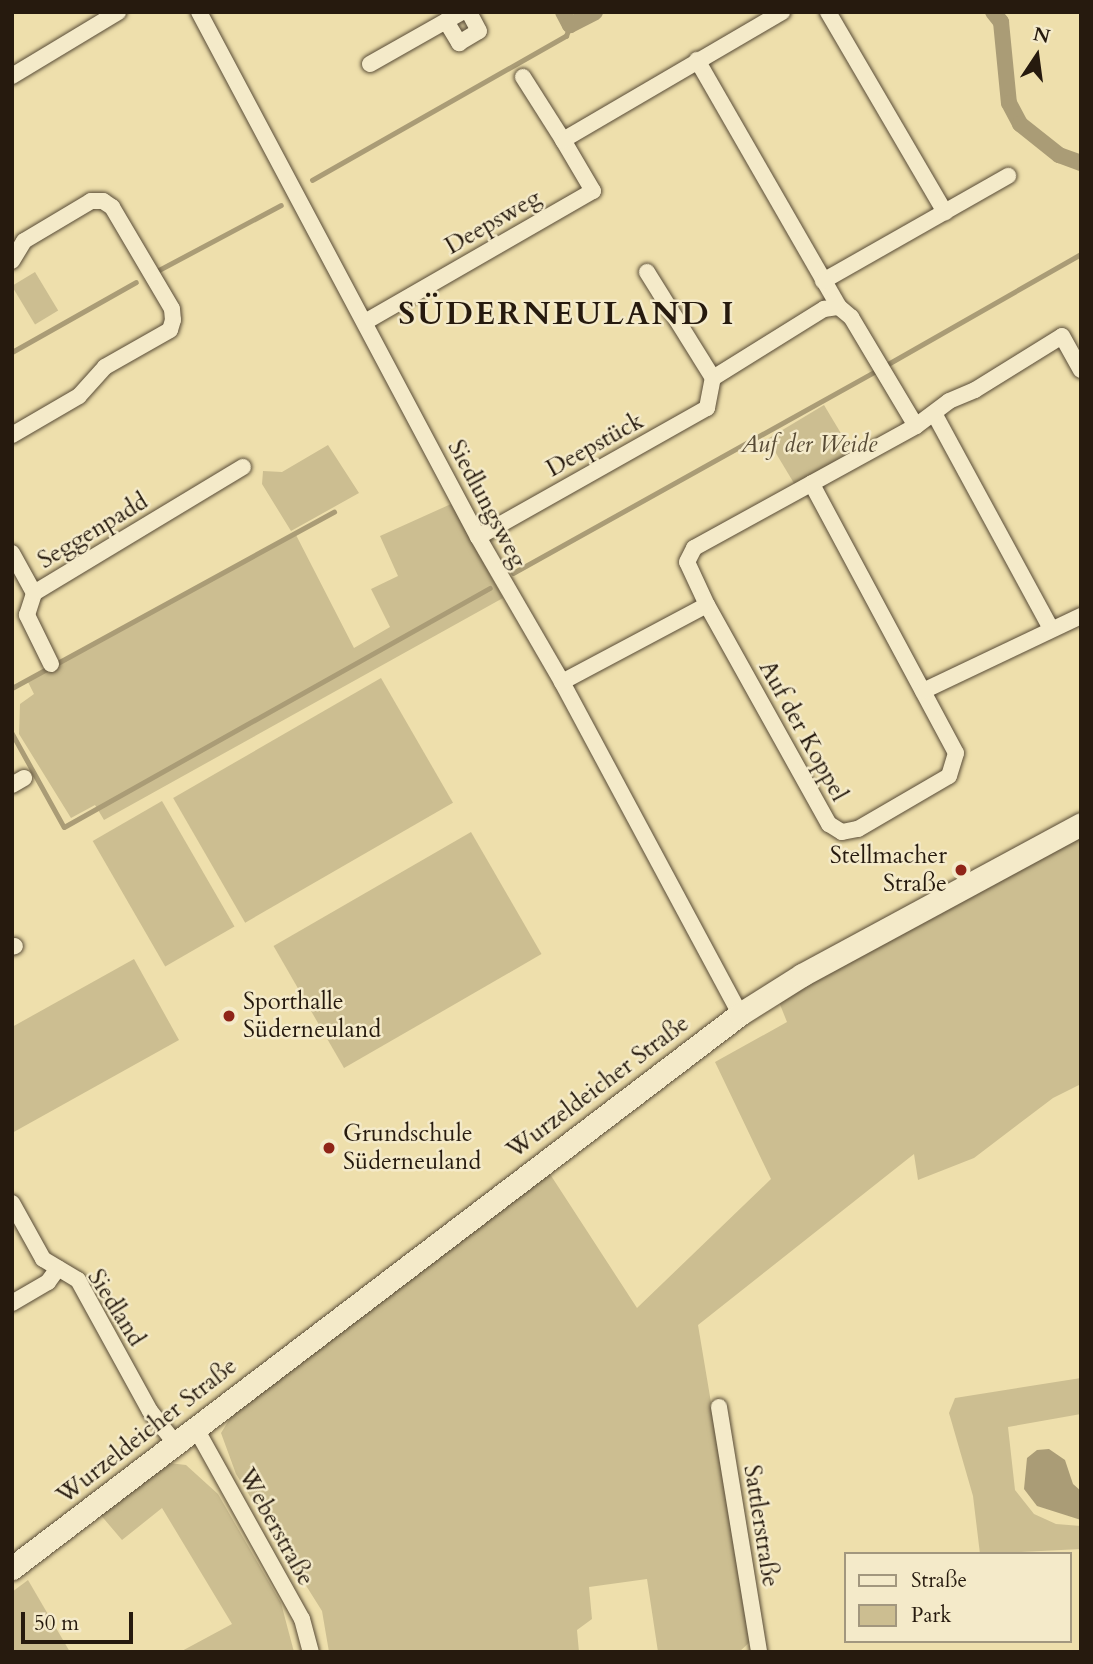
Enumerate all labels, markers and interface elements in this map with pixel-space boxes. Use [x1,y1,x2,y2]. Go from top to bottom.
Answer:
north arrow [1002,21,1072,91]
text: N [1031,21,1053,50]
street label: Deepsweg [440,183,546,261]
district label: SÜDERNEULAND I [400,295,734,333]
street label: Deepstück [541,407,649,483]
park label: Auf der Weide [741,431,877,459]
street label: Siedlungsweg [441,435,533,573]
street label: Seggenpadd [33,487,153,575]
street label: Auf der Koppel [753,656,853,806]
place label: Stellmacher Straße [830,842,947,898]
marker: Stellmacher Straße [953,862,969,878]
place label: Sporthalle Süderneuland [243,988,381,1044]
marker: Sporthalle Süderneuland [221,1008,237,1024]
street label: Wurzeldeicher Straße [501,1009,695,1165]
place label: Grundschule Süderneuland [343,1120,481,1176]
marker: Grundschule Süderneuland [321,1140,337,1156]
street label: Siedland [81,1264,151,1352]
street label: Wurzeldeicher Straße [51,1352,243,1510]
street label: Weberstraße [232,1463,320,1591]
street label: Sattlerstraße [737,1463,785,1589]
legend [844,1552,1072,1643]
text: Straße [911,1566,967,1595]
scale bar [24,1598,136,1642]
text: Park [911,1601,951,1630]
text: 50 m [34,1609,79,1638]

